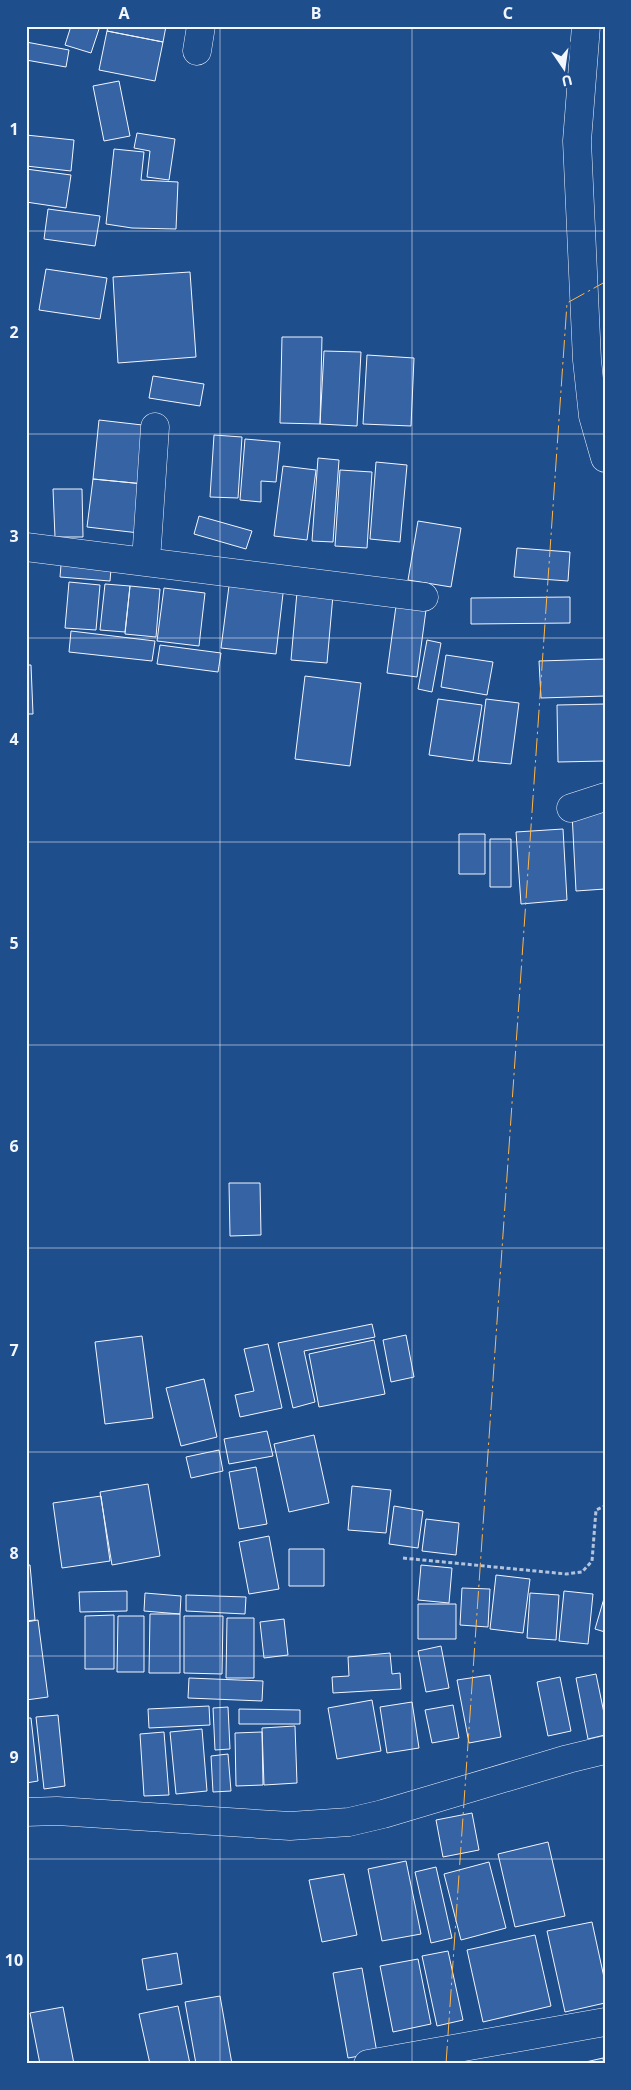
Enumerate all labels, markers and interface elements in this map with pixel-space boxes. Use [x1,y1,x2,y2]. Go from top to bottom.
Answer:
text: A [118,2,130,24]
text: B [311,2,321,24]
text: C [503,2,513,24]
north arrow [538,42,588,92]
text: U [560,71,574,92]
text: 1 [9,118,19,140]
text: 2 [9,321,19,343]
text: 3 [9,525,19,547]
text: 4 [9,728,19,750]
text: 5 [9,932,19,954]
text: 6 [9,1135,19,1157]
text: 7 [9,1339,19,1361]
text: 8 [9,1542,19,1564]
text: 9 [9,1746,19,1768]
text: 10 [5,1949,23,1971]

